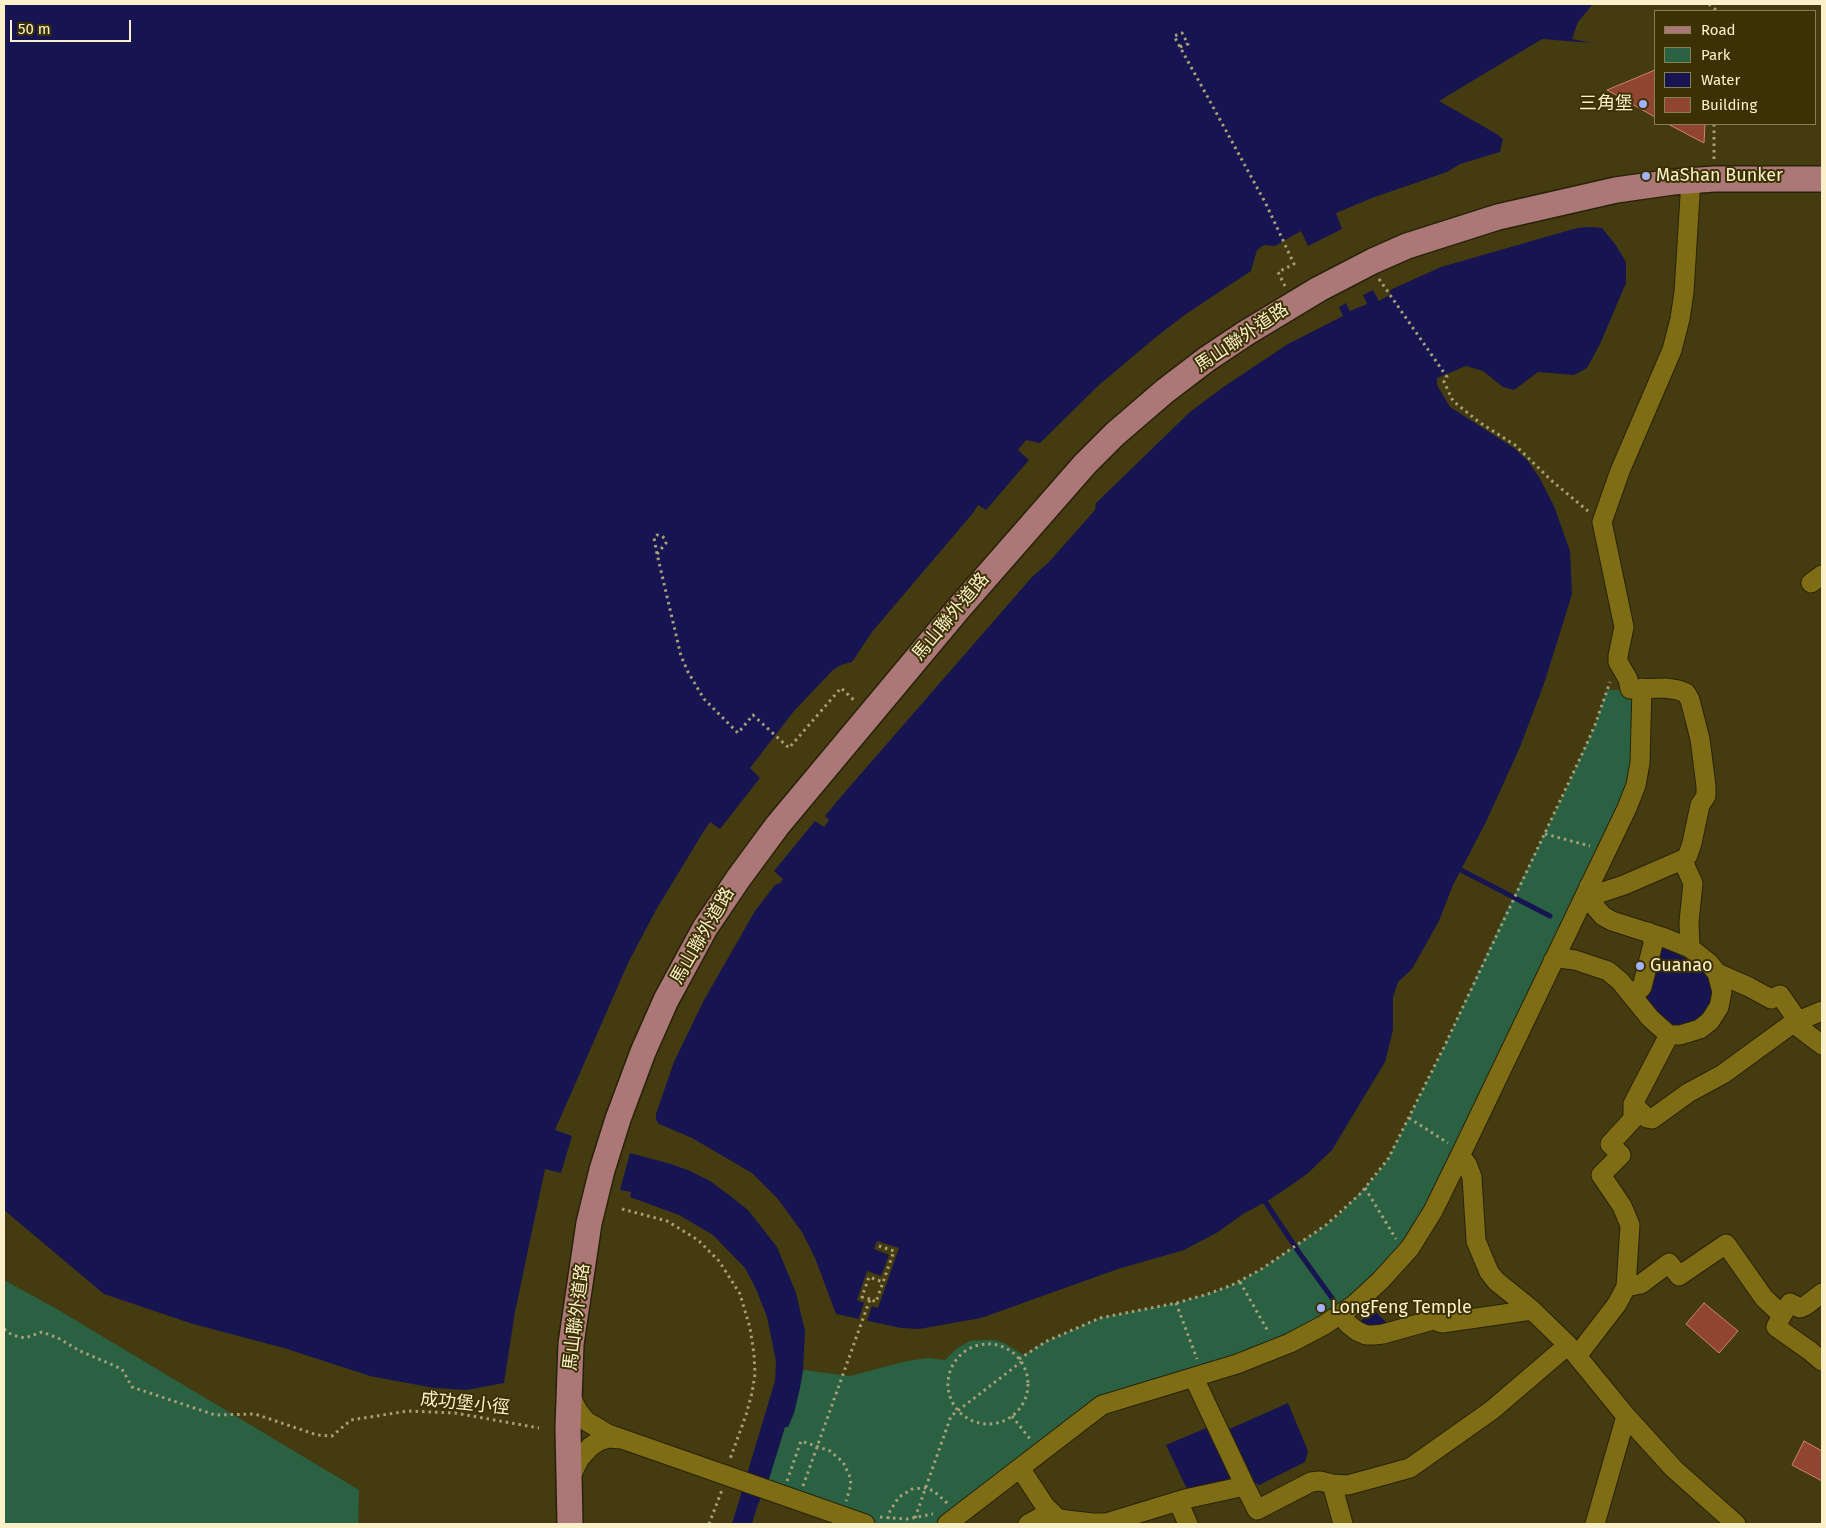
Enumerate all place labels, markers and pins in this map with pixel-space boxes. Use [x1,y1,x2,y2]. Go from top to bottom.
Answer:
place label: 三角堡 [1579,93,1633,115]
marker: 三角堡 [1637,98,1649,110]
place label: MaShan Bunker [1656,165,1783,187]
marker: MaShan Bunker [1640,170,1652,182]
place label: Guanao [1650,955,1712,977]
marker: Guanao [1634,960,1646,972]
place label: LongFeng Temple [1331,1297,1472,1319]
marker: LongFeng Temple [1315,1302,1327,1314]

